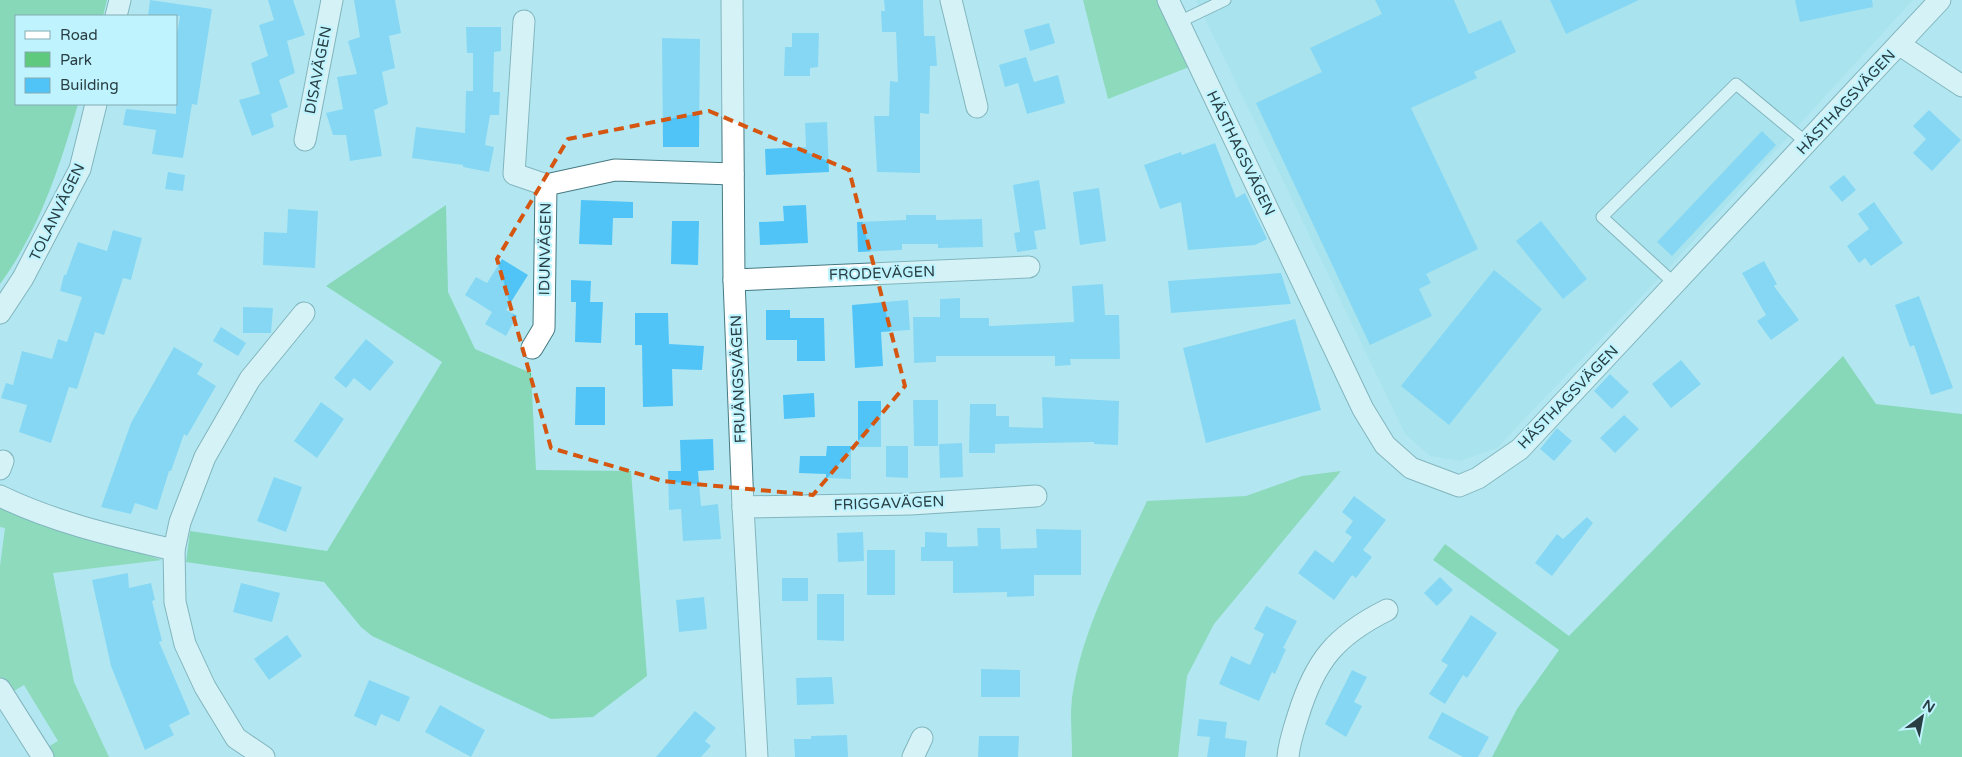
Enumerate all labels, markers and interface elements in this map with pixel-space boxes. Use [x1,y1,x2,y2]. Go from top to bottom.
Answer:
legend [15,15,178,105]
street label: DISAVÄGEN [301,25,335,115]
text: Road [60,26,98,44]
street label: HÄSTHAGSVÄGEN [1793,46,1899,158]
text: Park [60,51,92,69]
text: Building [60,76,119,94]
street label: HÄSTHAGSVÄGEN [1203,88,1279,218]
street label: TOLANVÄGEN [26,160,88,264]
street label: IDUNVÄGEN [535,203,555,295]
street label: FRODEVÄGEN [828,262,936,284]
street label: FRUÄNGSVÄGEN [727,315,749,443]
street label: HÄSTHAGSVÄGEN [1514,342,1622,452]
street label: FRIGGAVÄGEN [833,492,945,514]
north arrow [1897,692,1947,742]
text: N [1919,696,1938,717]

